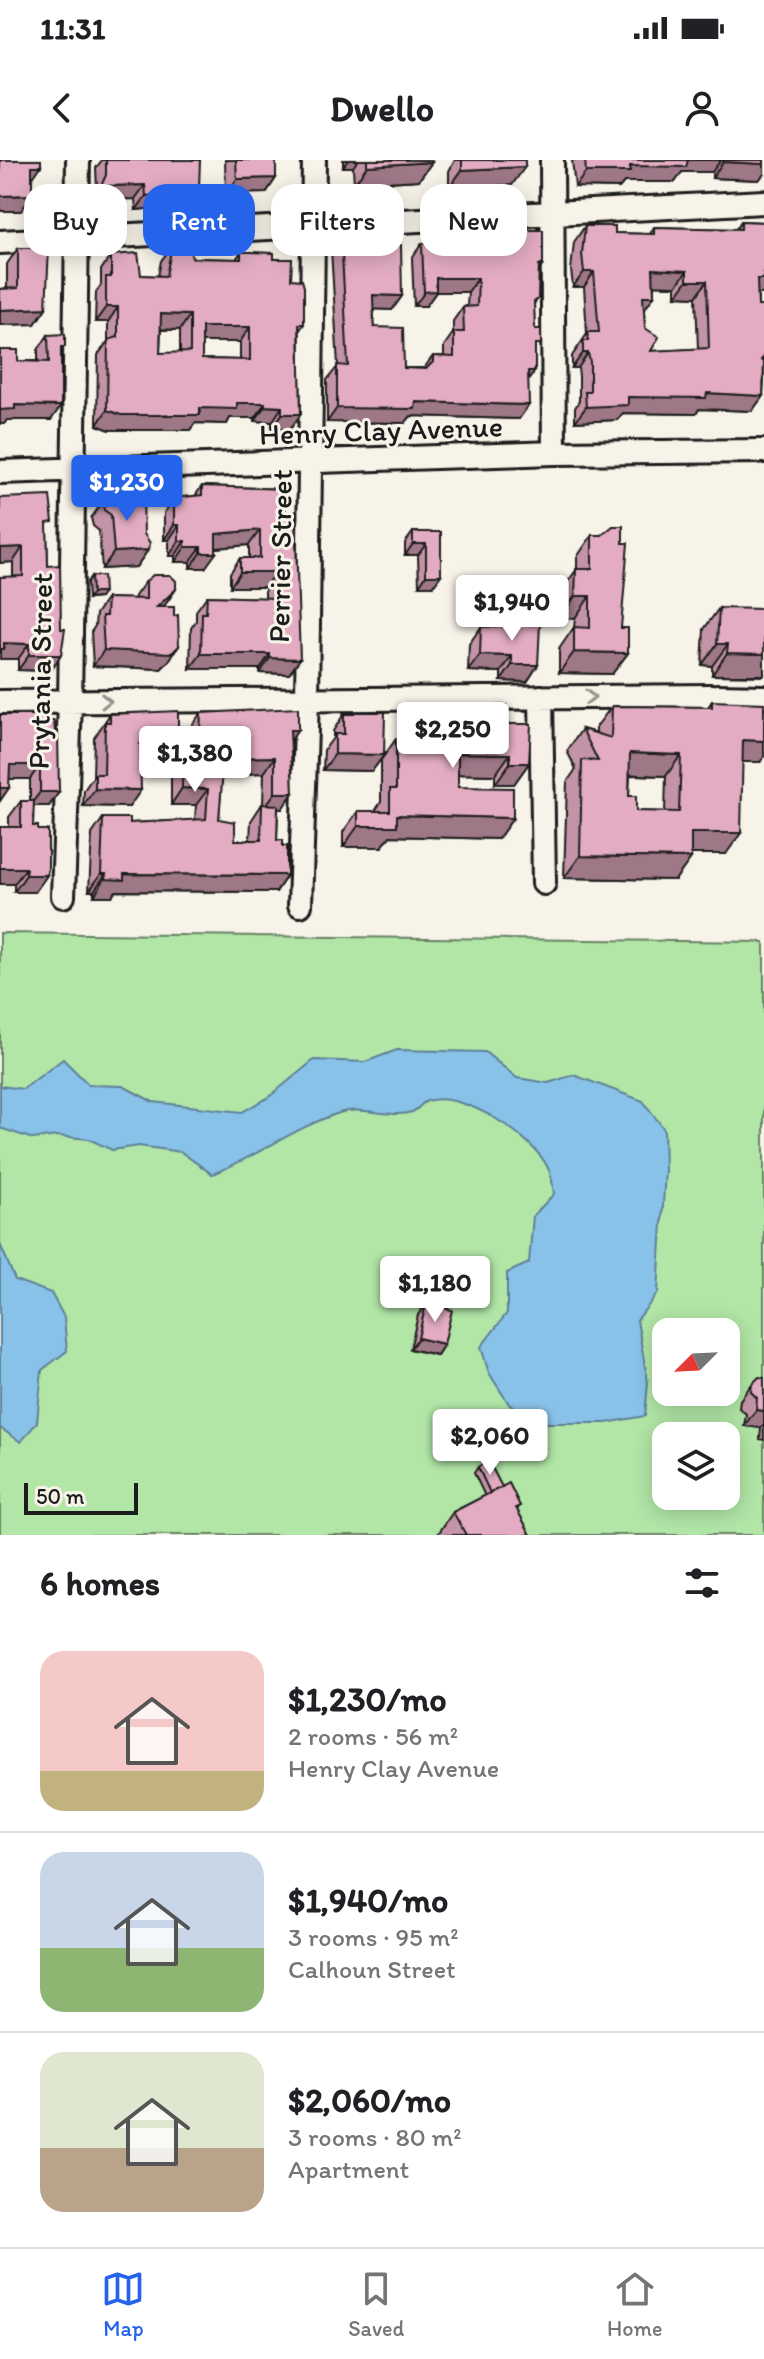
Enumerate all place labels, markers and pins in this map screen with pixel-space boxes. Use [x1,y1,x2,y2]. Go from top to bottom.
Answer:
pin: $1,230 [62,455,192,523]
pin: $1,940 [447,575,577,643]
pin: $2,250 [388,702,518,770]
pin: $1,380 [130,726,260,794]
pin: $1,180 [370,1256,500,1324]
pin: $2,060 [425,1409,555,1477]

